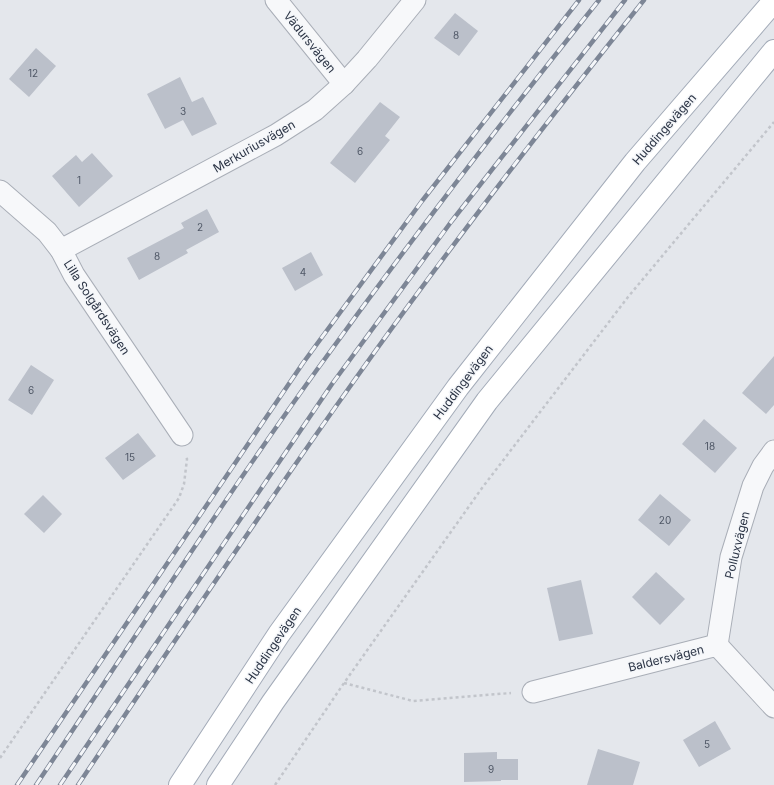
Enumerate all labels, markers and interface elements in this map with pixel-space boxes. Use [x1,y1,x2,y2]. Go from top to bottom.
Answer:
street label: Vädursvägen [281,8,339,76]
house number: 8 [453,29,459,41]
house number: 12 [28,67,38,79]
street label: Huddingevägen [629,90,699,168]
house number: 3 [180,105,186,117]
street label: Merkuriusvägen [210,116,298,176]
house number: 6 [357,145,363,157]
house number: 1 [77,174,81,186]
house number: 2 [197,221,203,233]
house number: 8 [154,250,160,262]
street label: Lilla Solgårdsvägen [61,257,133,357]
house number: 4 [300,266,306,278]
street label: Huddingevägen [430,342,496,422]
house number: 6 [28,384,34,396]
house number: 18 [705,440,715,452]
house number: 15 [125,451,135,463]
street label: Polluxvägen [721,510,753,580]
house number: 20 [659,514,671,526]
street label: Huddingevägen [242,604,304,686]
street label: Baldersvägen [627,641,705,675]
house number: 5 [704,738,710,750]
house number: 9 [488,763,494,775]

